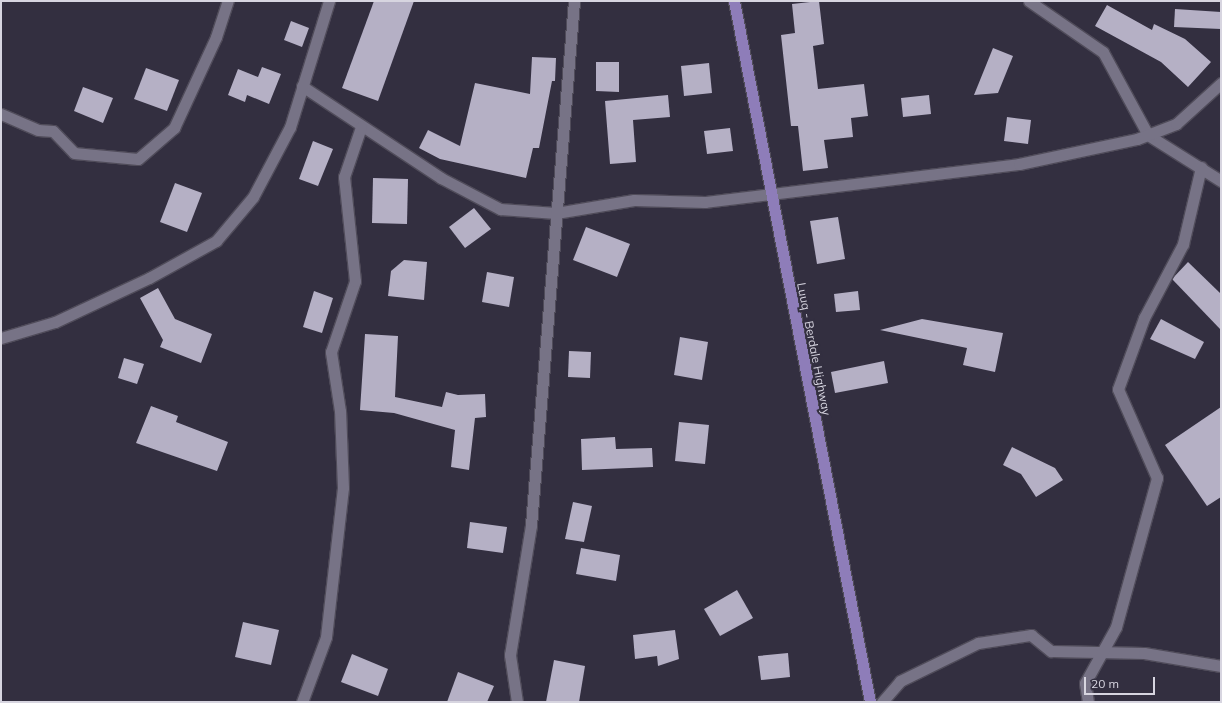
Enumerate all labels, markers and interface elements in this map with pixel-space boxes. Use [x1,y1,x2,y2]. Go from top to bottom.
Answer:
street label: Luuq - Berdale Highway [794,281,834,417]
scale bar [1086,669,1157,695]
text: 20 m [1091,676,1119,691]

